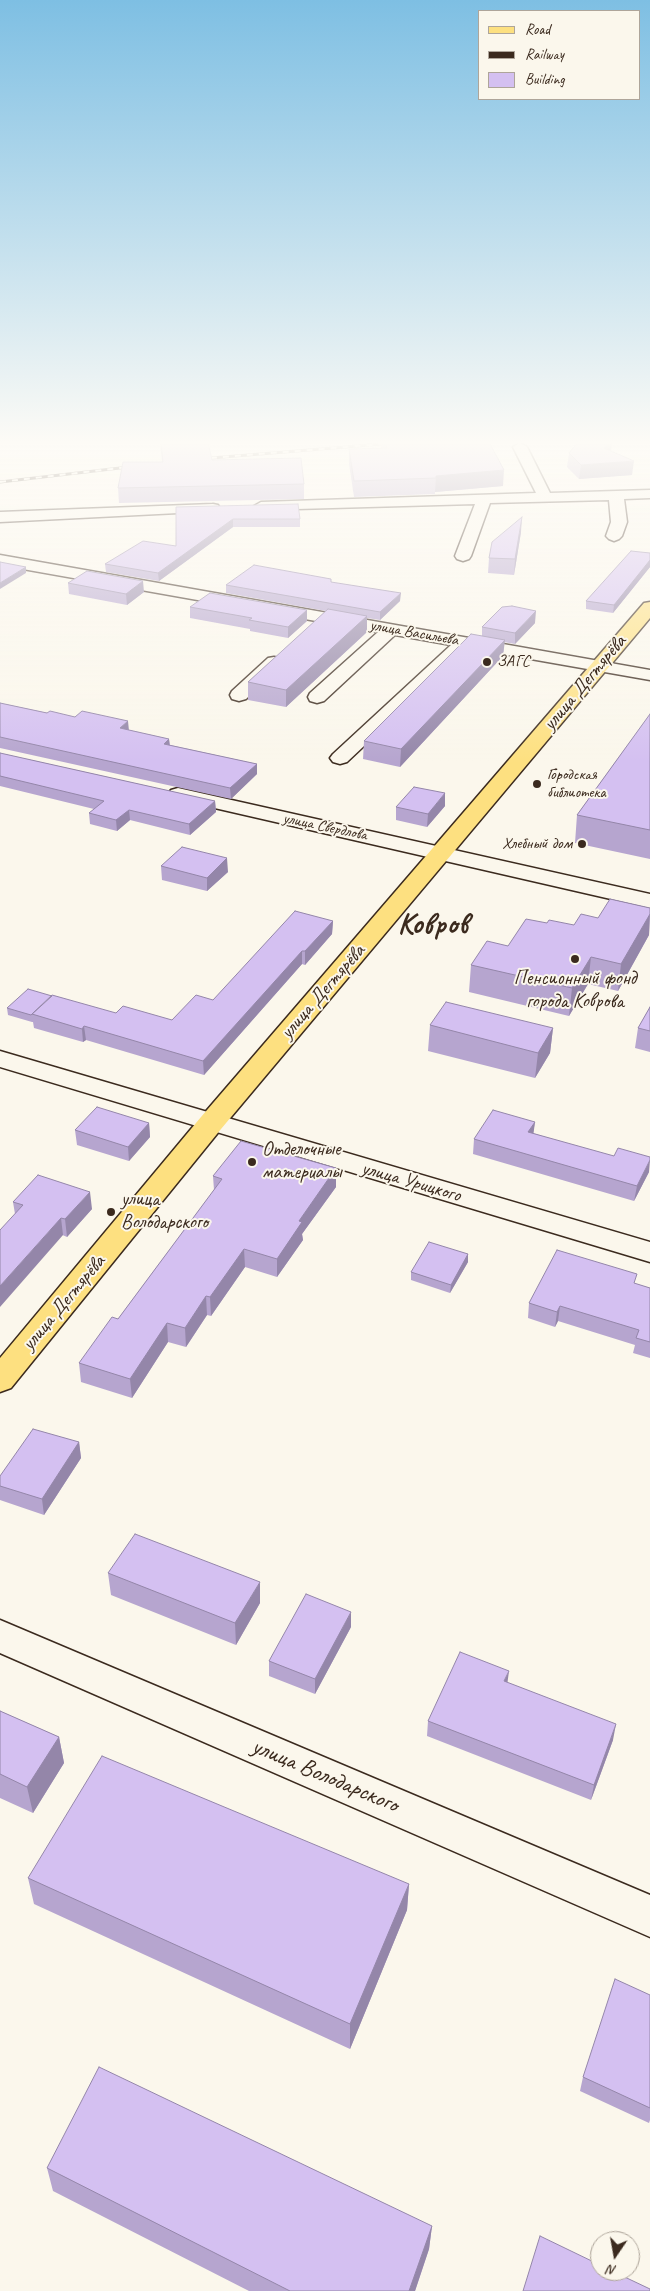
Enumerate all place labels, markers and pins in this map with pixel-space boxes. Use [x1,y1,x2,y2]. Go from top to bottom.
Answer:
place label: ЗАГС [497,652,530,672]
marker: ЗАГС [481,656,493,668]
place label: Городская библиотека [547,765,606,803]
marker: Городская библиотека [531,778,543,790]
place label: Хлебный дом [502,834,572,854]
marker: Хлебный дом [576,838,588,850]
marker: Пенсионный фонд города Коврова [569,953,581,965]
place label: Пенсионный фонд города Коврова [514,967,636,1014]
place label: Отделочные материалы [262,1138,342,1185]
marker: Отделочные материалы [246,1156,258,1168]
place label: улица Володарского [121,1188,208,1235]
marker: улица Володарского [105,1206,117,1218]

